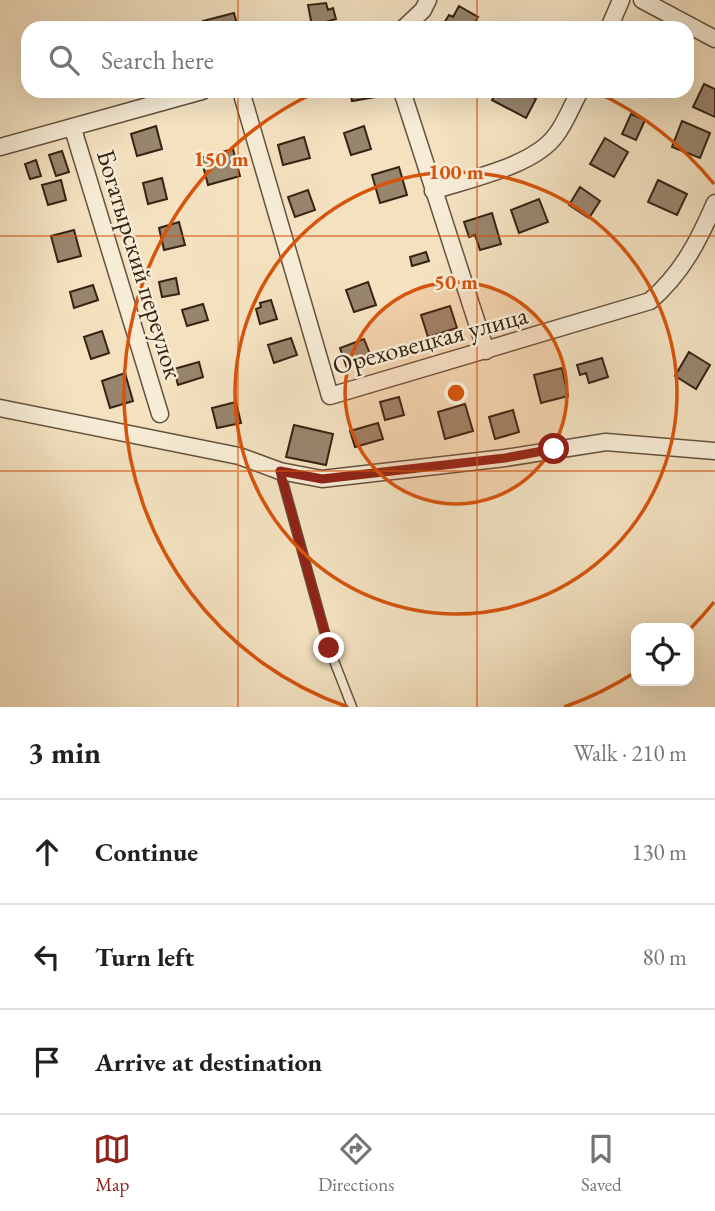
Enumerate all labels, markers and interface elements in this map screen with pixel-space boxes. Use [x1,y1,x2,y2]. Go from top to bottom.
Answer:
search box [21,21,694,98]
icon: search [45,41,83,79]
text: Search here [101,43,214,77]
street label: Богатырский переулок [89,145,191,384]
text: 150 m [193,145,249,172]
text: 100 m [428,158,484,185]
text: 50 m [434,268,478,295]
street label: Ореховецкая улица [329,297,532,382]
centre of rings [444,381,468,405]
route start [538,433,569,464]
map controls [631,623,694,686]
button: locate [631,623,694,686]
route end [313,632,344,663]
text: 3 min [28,733,101,772]
text: Walk · 210 m [573,738,687,768]
icon: ahead [28,833,66,871]
text: Continue [95,835,198,869]
text: 130 m [631,837,687,867]
icon: left [28,938,66,976]
text: Turn left [95,940,194,974]
text: 80 m [642,942,687,972]
icon: arrive [28,1043,66,1081]
text: Arrive at destination [95,1045,322,1079]
tab: Map [93,1130,131,1197]
tab: Directions [318,1130,394,1197]
tab: Saved [581,1130,622,1197]

